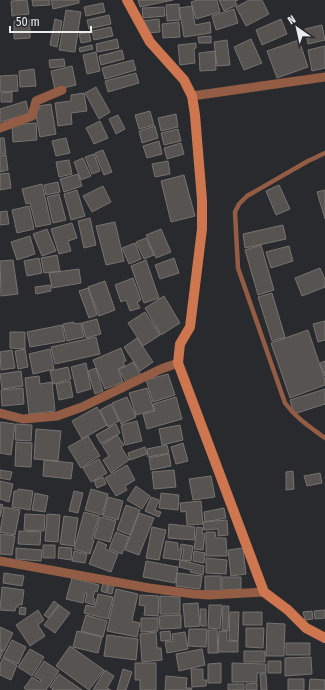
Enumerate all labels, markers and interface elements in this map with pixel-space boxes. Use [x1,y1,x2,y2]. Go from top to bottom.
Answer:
scale bar [10,8,91,34]
north arrow [277,8,317,48]
text: N [285,13,298,27]
text: 50 m [16,15,40,29]

